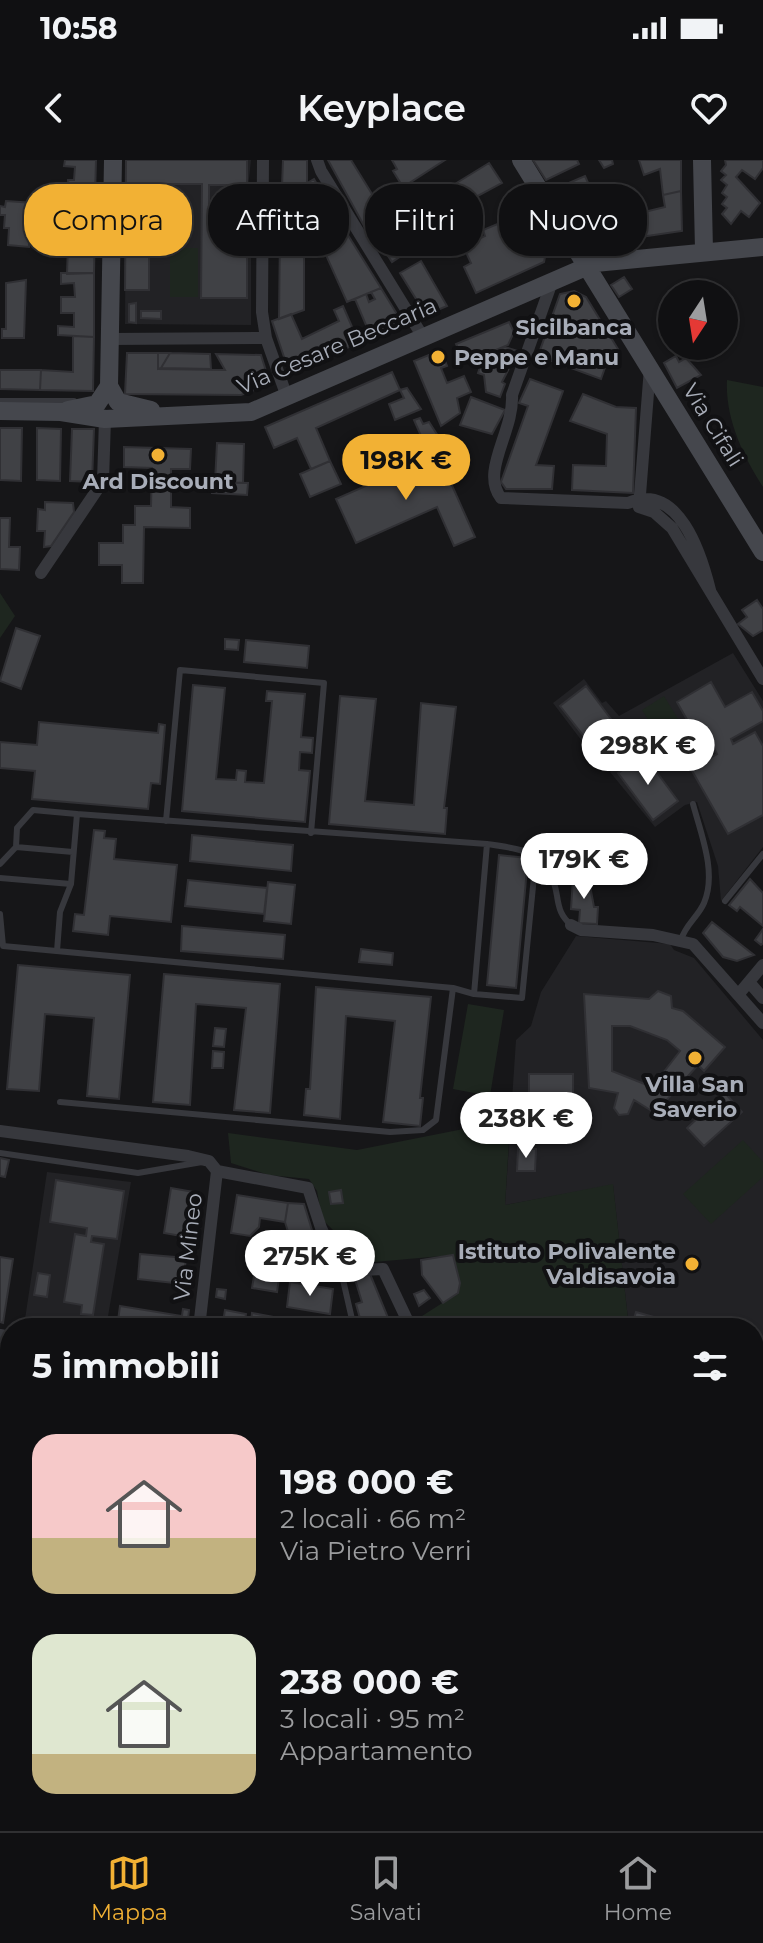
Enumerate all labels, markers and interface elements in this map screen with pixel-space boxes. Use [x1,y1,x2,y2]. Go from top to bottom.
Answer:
text: 10:58 [40,10,118,47]
icon: back [32,86,76,130]
text: Keyplace [297,86,466,130]
icon: heart [687,86,731,130]
chip: Compra [24,184,192,256]
chip: Affitta [208,184,349,256]
chip: Filtri [365,184,483,256]
chip: Nuovo [499,184,647,256]
north arrow [658,280,738,360]
map controls [658,280,738,360]
street label: Via Cesare Beccaria [233,292,441,400]
marker: Sicilbanca [565,292,583,310]
place label: Sicilbanca [515,314,633,341]
place label: Peppe e Manu [454,344,619,371]
marker: Peppe e Manu [429,348,447,366]
street label: Via Cifali [677,378,749,472]
pin: 198K € [341,434,471,502]
text: 198K € [360,444,452,476]
marker: Ard Discount [149,446,167,464]
place label: Ard Discount [81,468,234,495]
pin: 298K € [583,719,713,787]
text: 298K € [600,729,696,761]
pin: 179K € [519,833,649,901]
text: 179K € [539,843,629,875]
marker: Villa San Saverio [686,1049,704,1067]
place label: Villa San Saverio [645,1071,744,1123]
pin: 238K € [461,1092,591,1160]
text: 238K € [478,1102,574,1134]
street label: Via Mineo [168,1192,208,1302]
pin: 275K € [245,1230,375,1298]
place label: Istituto Polivalente Valdisavoia [458,1238,676,1290]
text: 275K € [263,1240,357,1272]
marker: Istituto Polivalente Valdisavoia [683,1255,701,1273]
icon: filters [688,1344,732,1388]
text: 5 immobili [32,1345,220,1387]
text: 198 000 € [280,1461,454,1503]
icon: home [96,1466,192,1562]
text: 2 locali · 66 m² [280,1503,466,1535]
text: Via Pietro Verri [280,1535,472,1567]
text: 238 000 € [280,1661,459,1703]
icon: home [96,1666,192,1762]
text: 3 locali · 95 m² [280,1703,465,1735]
text: Appartamento [280,1735,473,1767]
tab: Mappa [91,1851,168,1926]
tab: Salvati [350,1851,422,1926]
tab: Home [604,1851,672,1926]

